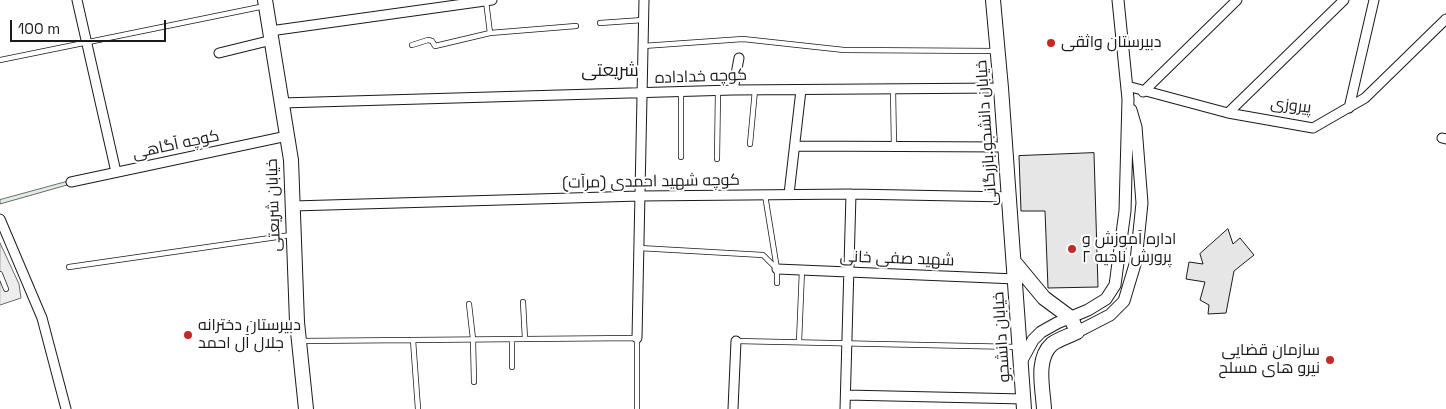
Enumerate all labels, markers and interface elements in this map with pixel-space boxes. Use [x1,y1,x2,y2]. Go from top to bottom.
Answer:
scale bar [12,10,169,42]
text: 100 m [18,19,60,38]
place label: دبیرستان واثقی [1061,33,1162,53]
marker: دبیرستان واثقی [1045,37,1057,49]
street label: خیابان دانشجو.بازرگانی [972,59,1002,207]
district label: شریعتی [581,60,639,82]
street label: کوچه خداداده [655,66,747,88]
street label: پیروزی [1269,94,1313,118]
street label: کوچه آگاهی [131,126,221,164]
street label: خیابان شریعتی [263,158,285,252]
street label: کوچه شهید احمدی (مرآت) [562,171,740,193]
place label: اداره آموزش و پرورش ناحیه ۲ [1082,230,1176,268]
marker: اداره آموزش و پرورش ناحیه ۲ [1066,243,1078,255]
street label: شهید صفی خانی [839,247,955,271]
street label: خیابان دانشجو [989,291,1015,383]
place label: دبیرستان دخترانه جلال آل احمد [198,316,301,354]
marker: دبیرستان دخترانه جلال آل احمد [182,329,194,341]
place label: سازمان قضایی نیرو های مسلح [1218,341,1320,379]
marker: سازمان قضایی نیرو های مسلح [1324,354,1336,366]

